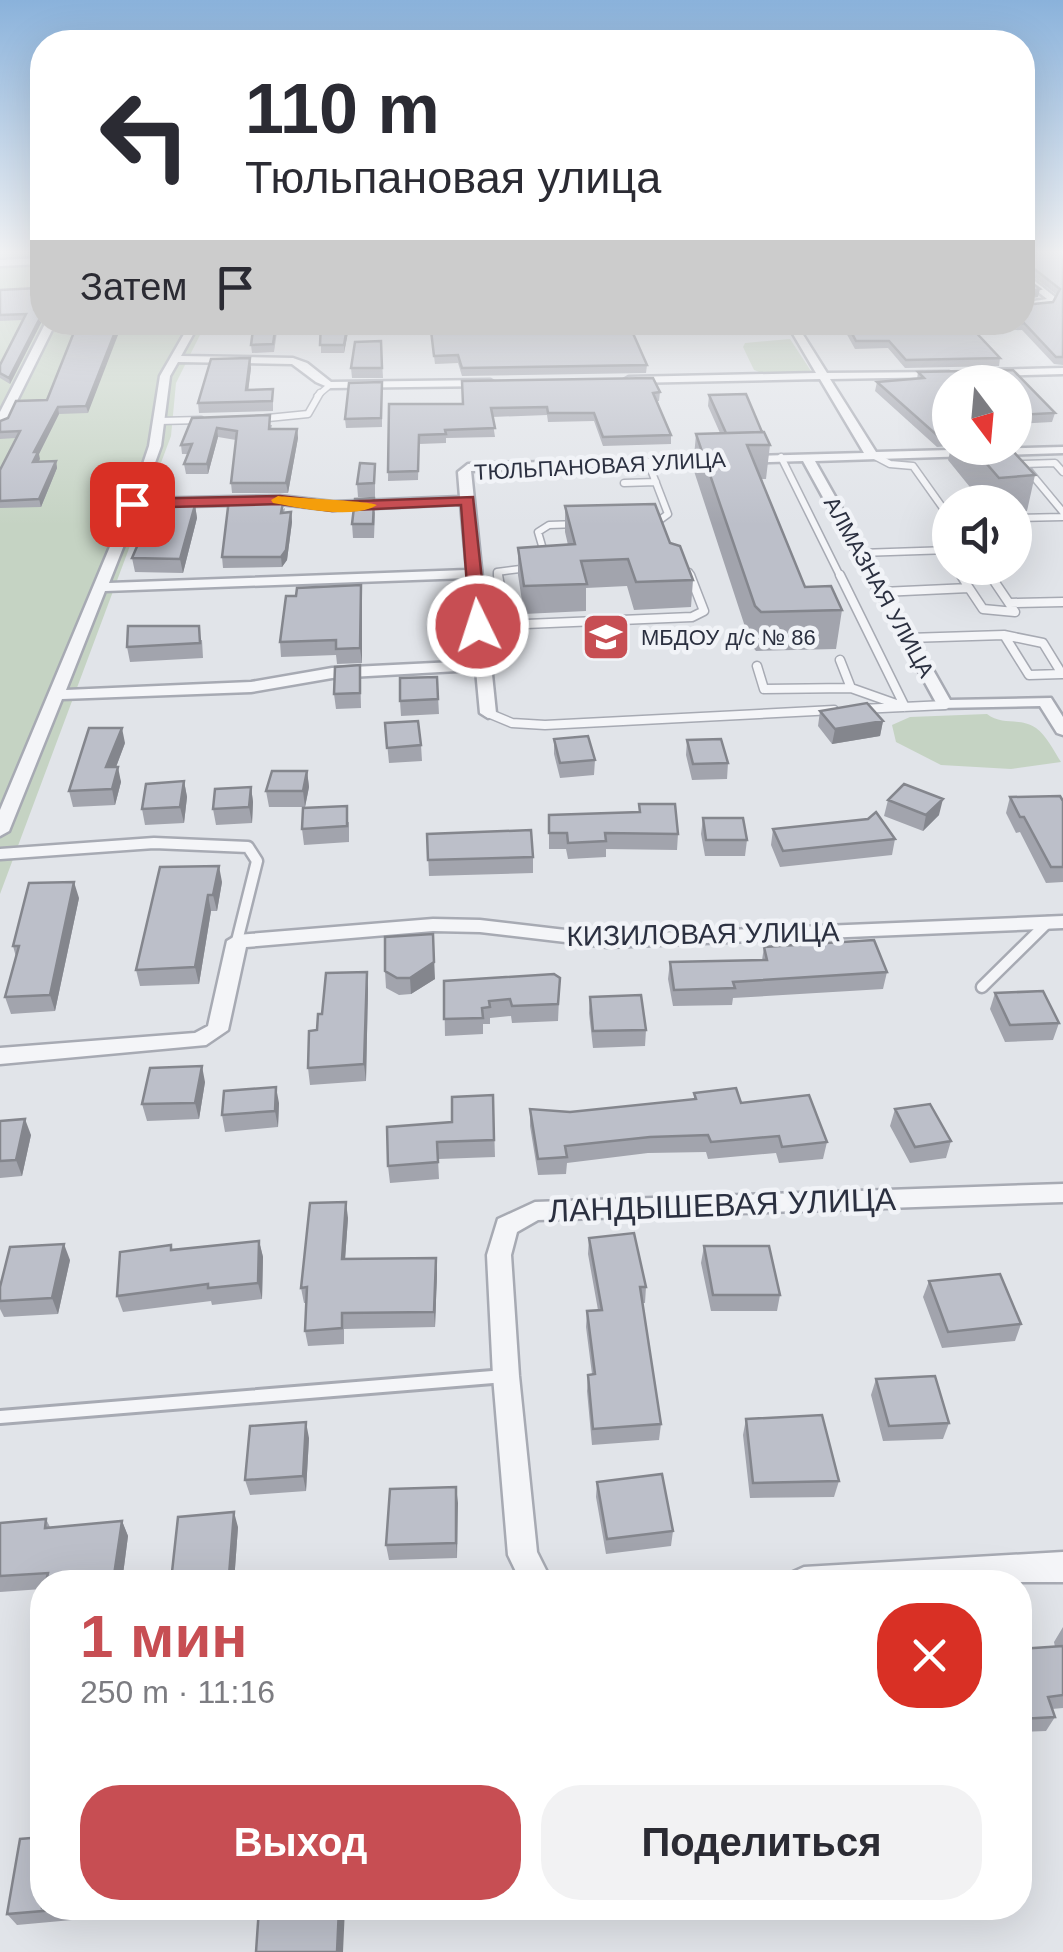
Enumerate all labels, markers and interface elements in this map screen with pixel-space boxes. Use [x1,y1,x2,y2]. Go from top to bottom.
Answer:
icon: left [80,70,210,200]
text: 110 m [245,70,440,148]
text: Тюльпановая улица [245,152,661,203]
icon: arrive [208,260,263,315]
text: Затем [80,266,188,308]
north arrow [932,365,1032,465]
map controls [932,365,1032,585]
street label: ТЮЛЬПАНОВАЯ УЛИЦА [473,447,727,485]
pin [90,462,175,547]
icon: arrive [105,477,160,532]
button: sound [932,485,1032,585]
street label: АЛМАЗНАЯ УЛИЦА [819,492,939,682]
position arrow [426,574,530,678]
school or university icon: МБДОУ д/с № 86 [580,611,632,663]
place label: МБДОУ д/с № 86 [641,625,816,650]
street label: КИЗИЛОВАЯ УЛИЦА [566,916,840,952]
street label: ЛАНДЫШЕВАЯ УЛИЦА [547,1181,897,1229]
text: 1 мин [80,1603,248,1670]
button: close [877,1603,982,1708]
text: 250 m · 11:16 [80,1674,275,1710]
button: Выход [80,1785,521,1900]
button: Поделиться [541,1785,982,1900]

